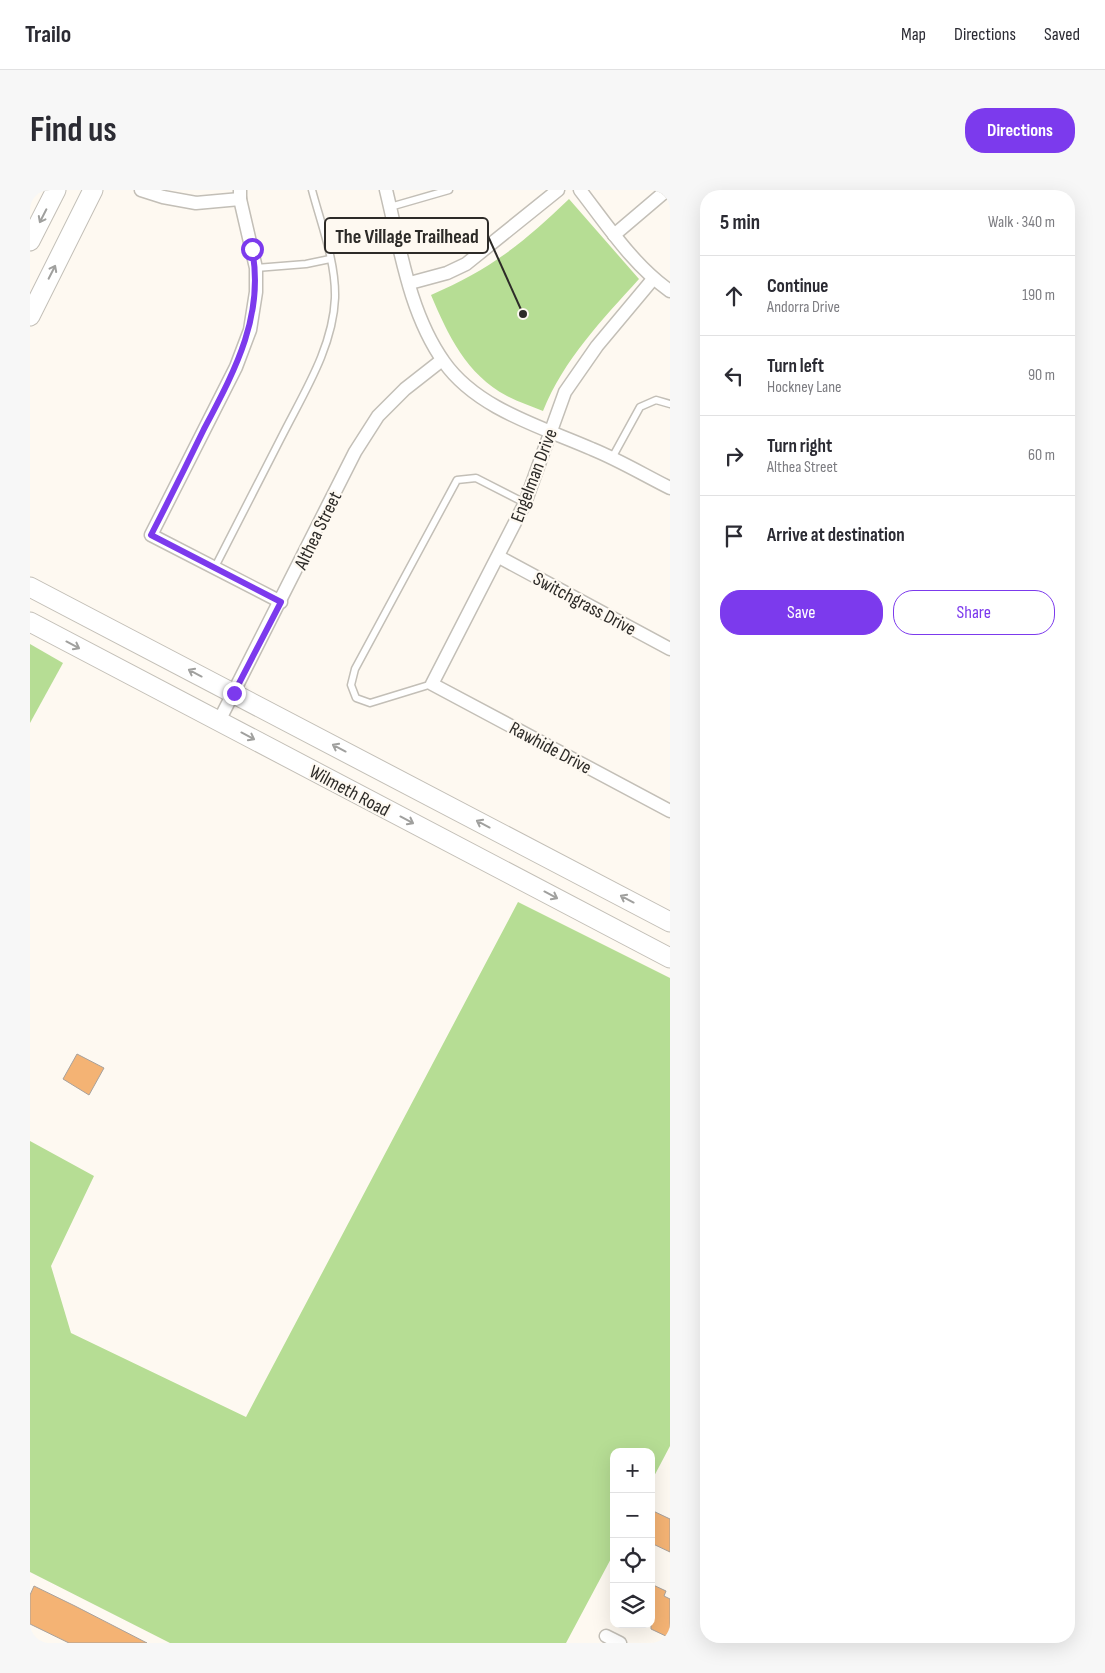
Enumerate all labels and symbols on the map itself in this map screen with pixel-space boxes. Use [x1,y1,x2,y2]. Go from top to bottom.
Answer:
one-way arrow [38,208,48,223]
callout: The Village Trailhead [325,218,488,253]
text: The Village Trailhead [335,225,479,249]
route start [241,238,264,261]
one-way arrow [48,265,57,280]
street label: Engelman Drive [506,425,563,526]
street label: Althea Street [289,488,347,574]
street label: Switchgrass Drive [529,568,640,641]
one-way arrow [65,641,80,650]
one-way arrow [188,668,203,677]
route end [223,682,246,705]
street label: Rawhide Drive [505,717,595,780]
one-way arrow [240,732,255,742]
one-way arrow [332,743,347,752]
street label: Wilmeth Road [305,761,393,822]
one-way arrow [400,815,415,825]
one-way arrow [476,819,491,828]
one-way arrow [544,890,559,900]
one-way arrow [620,894,635,903]

